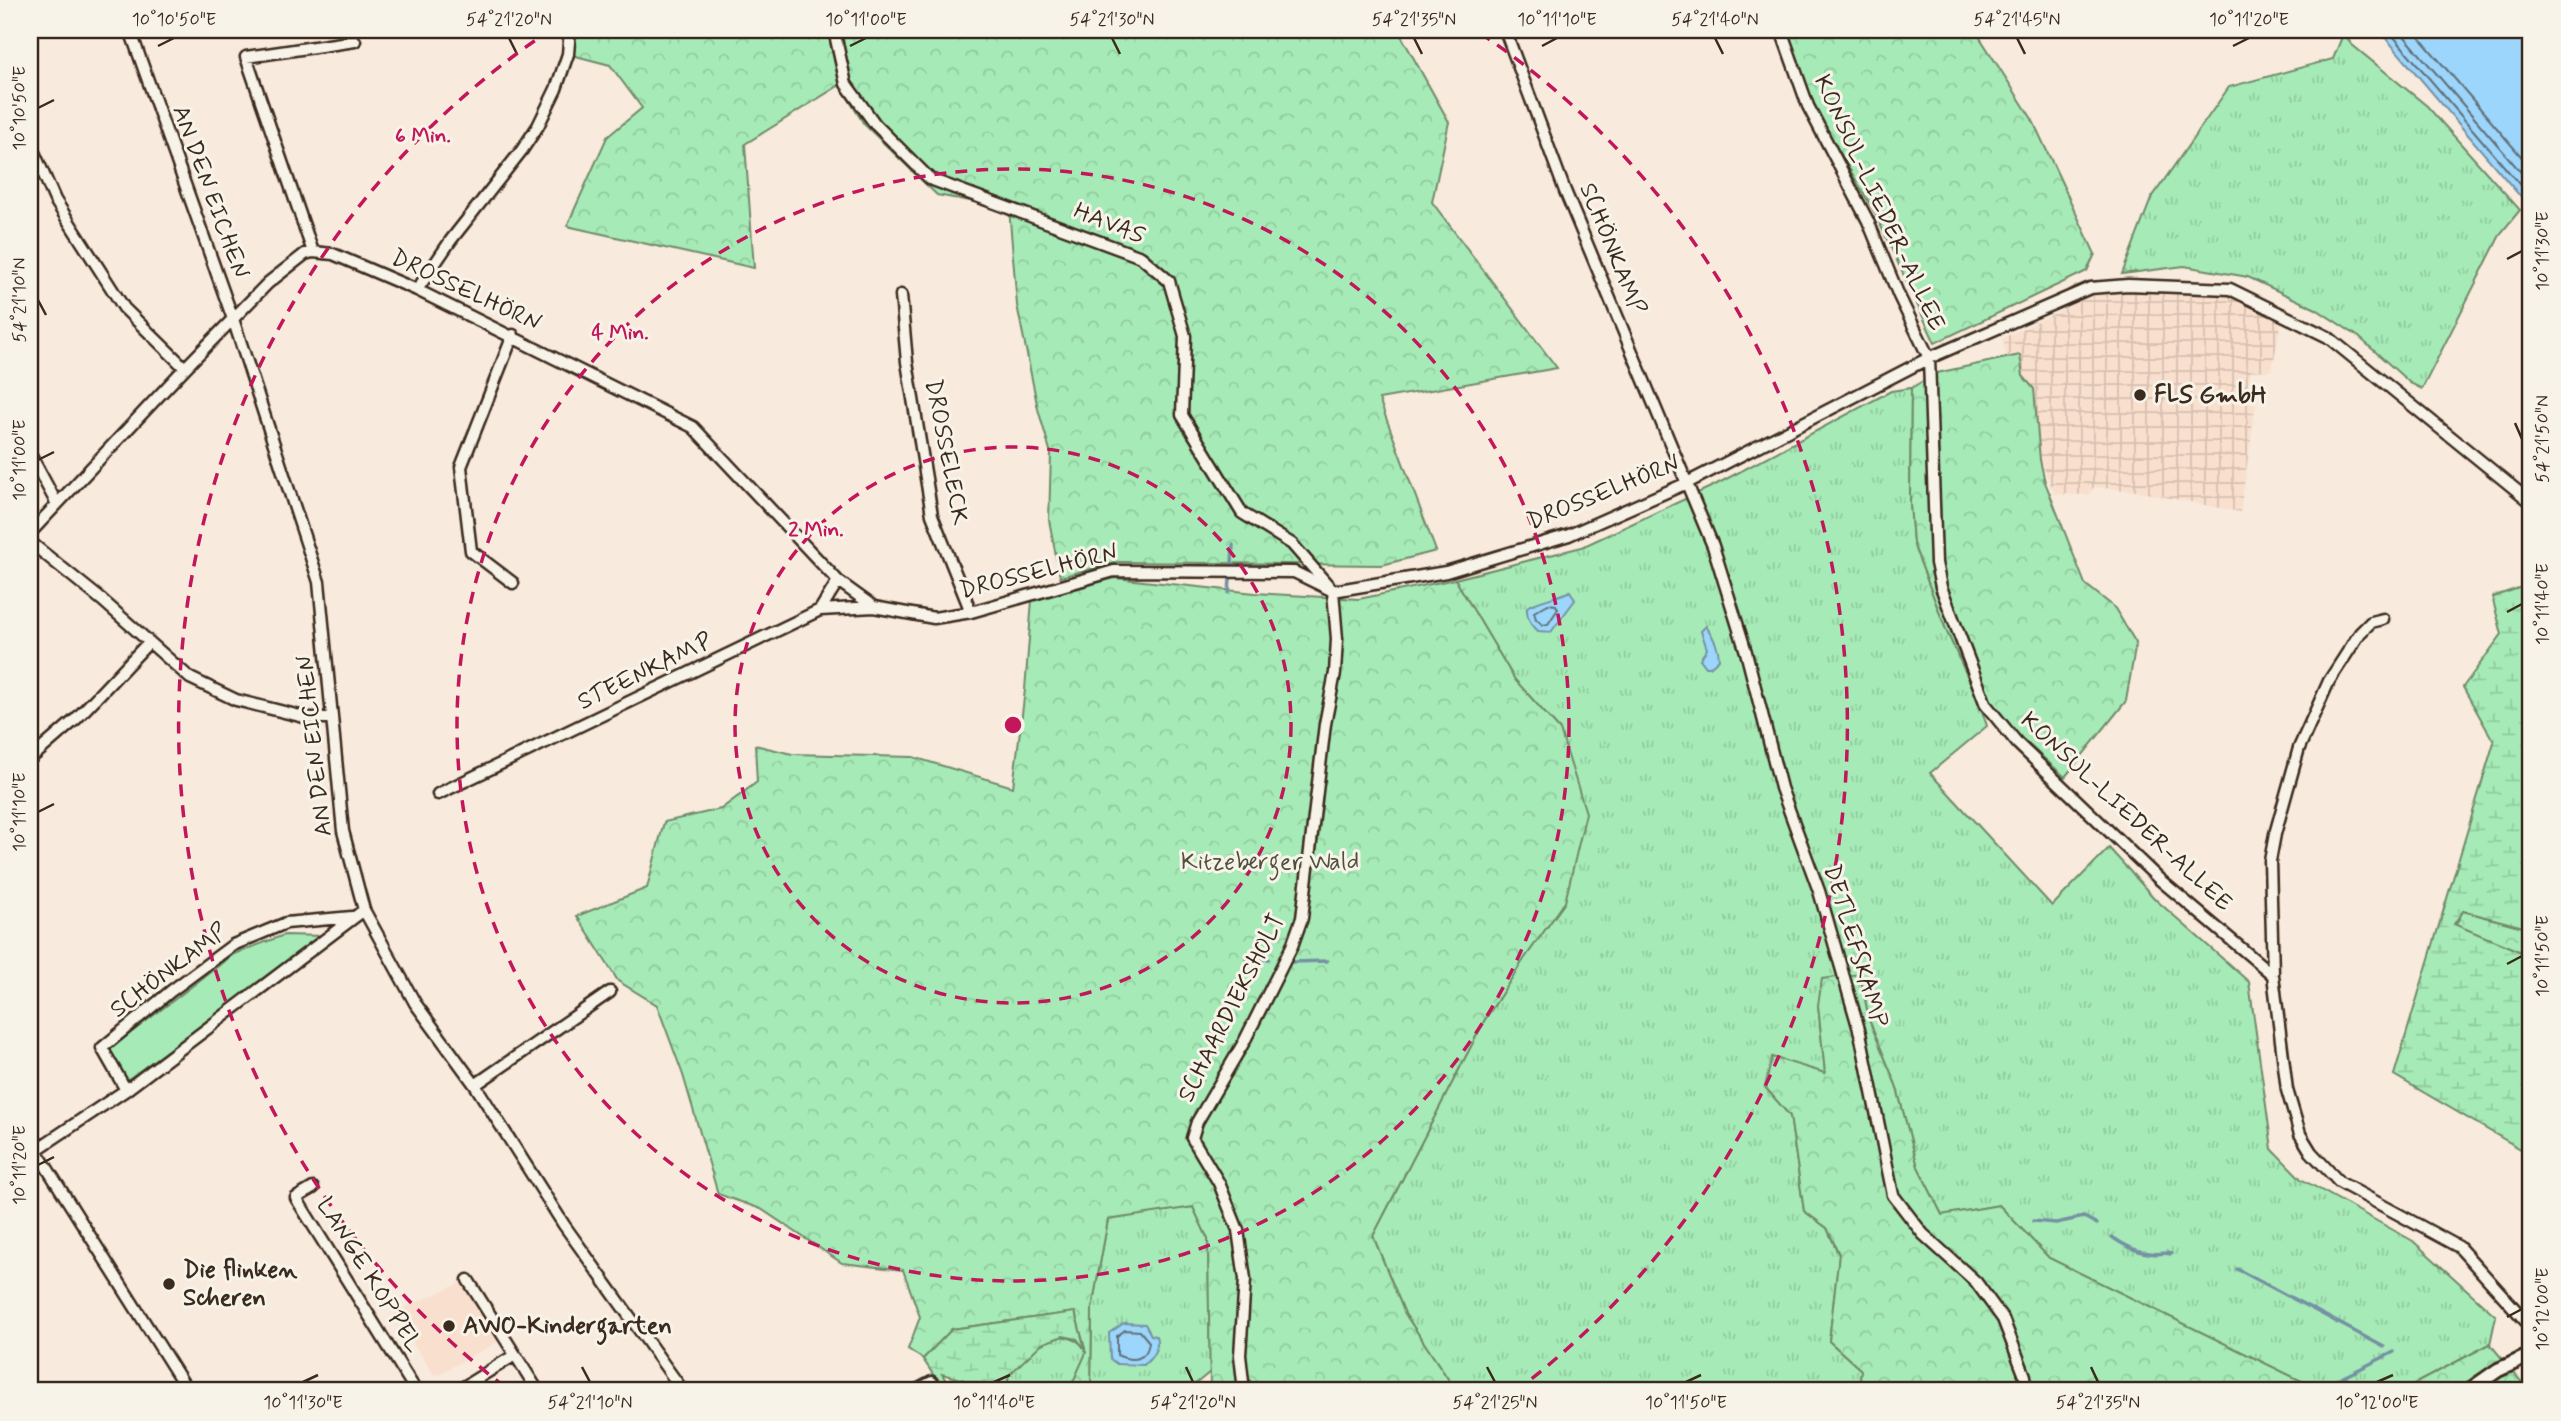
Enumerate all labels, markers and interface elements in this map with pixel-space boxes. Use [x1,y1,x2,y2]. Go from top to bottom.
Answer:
text: 10°10'50"E [132,8,216,32]
text: 54°21'20"N [466,8,552,32]
text: 10°11'00"E [825,8,907,32]
text: 54°21'30"N [1069,8,1155,32]
text: 54°21'35"N [1372,8,1456,32]
text: 10°11'10"E [1517,8,1597,32]
text: 54°21'40"N [1671,8,1759,32]
text: 54°21'45"N [1974,8,2060,32]
text: 10°11'20"E [2209,8,2289,32]
text: 10°10'50"E [8,66,32,150]
street label: KONSUL-LIEDER-ALLEE [1806,70,1952,336]
street label: AN DEN EICHEN [164,101,256,283]
text: 6 Min. [395,122,451,150]
street label: SCHÖNKAMP [1571,178,1653,320]
street label: HAVAS [1069,196,1149,252]
text: 10°11'30"E [2531,211,2555,291]
street label: DROSSELHÖRN [386,243,546,339]
text: 54°21'10"N [8,257,32,343]
text: 4 Min. [591,319,649,347]
street label: DROSSELECK [917,376,975,528]
place label: FLS GmbH [2154,380,2267,411]
marker: FLS GmbH [2132,387,2148,403]
text: 54°21'50"N [2531,395,2555,483]
text: 10°11'00"E [8,419,32,501]
street label: DROSSELHÖRN [1523,448,1685,538]
text: 2 Min. [788,516,844,544]
street label: DROSSELHÖRN [956,537,1122,607]
text: 10°11'40"E [2531,563,2555,645]
street label: STEENKAMP [573,626,718,718]
street label: AN DEN EICHEN [290,653,340,838]
street label: KONSUL-LIEDER-ALLEE [2013,706,2239,919]
centre of rings [1001,713,1025,737]
text: 10°11'10"E [8,772,32,852]
park label: Kitzeberger Wald [1181,847,1359,881]
street label: DETLEFSKAMP [1816,861,1895,1031]
street label: SCHAARDIEKSHOLT [1171,909,1293,1107]
text: 10°11'50"E [2531,915,2555,997]
street label: SCHÖNKAMP [104,916,235,1025]
text: 10°11'20"E [8,1125,32,1205]
street label: LANGE KOPPEL [309,1192,429,1358]
place label: Die flinken Scheren [183,1255,297,1314]
text: 10°12'00"E [2531,1267,2555,1351]
marker: Die flinken Scheren [161,1276,177,1292]
place label: AWO-Kindergarten [463,1311,672,1345]
marker: AWO-Kindergarten [441,1318,457,1334]
text: 10°11'30"E [263,1391,343,1415]
text: 54°21'10"N [547,1391,633,1415]
text: 10°11'40"E [953,1391,1035,1415]
text: 54°21'20"N [1150,1391,1236,1415]
text: 54°21'25"N [1452,1391,1538,1415]
text: 10°11'50"E [1645,1391,1727,1415]
text: 54°21'35"N [2056,1391,2140,1415]
text: 10°12'00"E [2335,1391,2419,1415]

